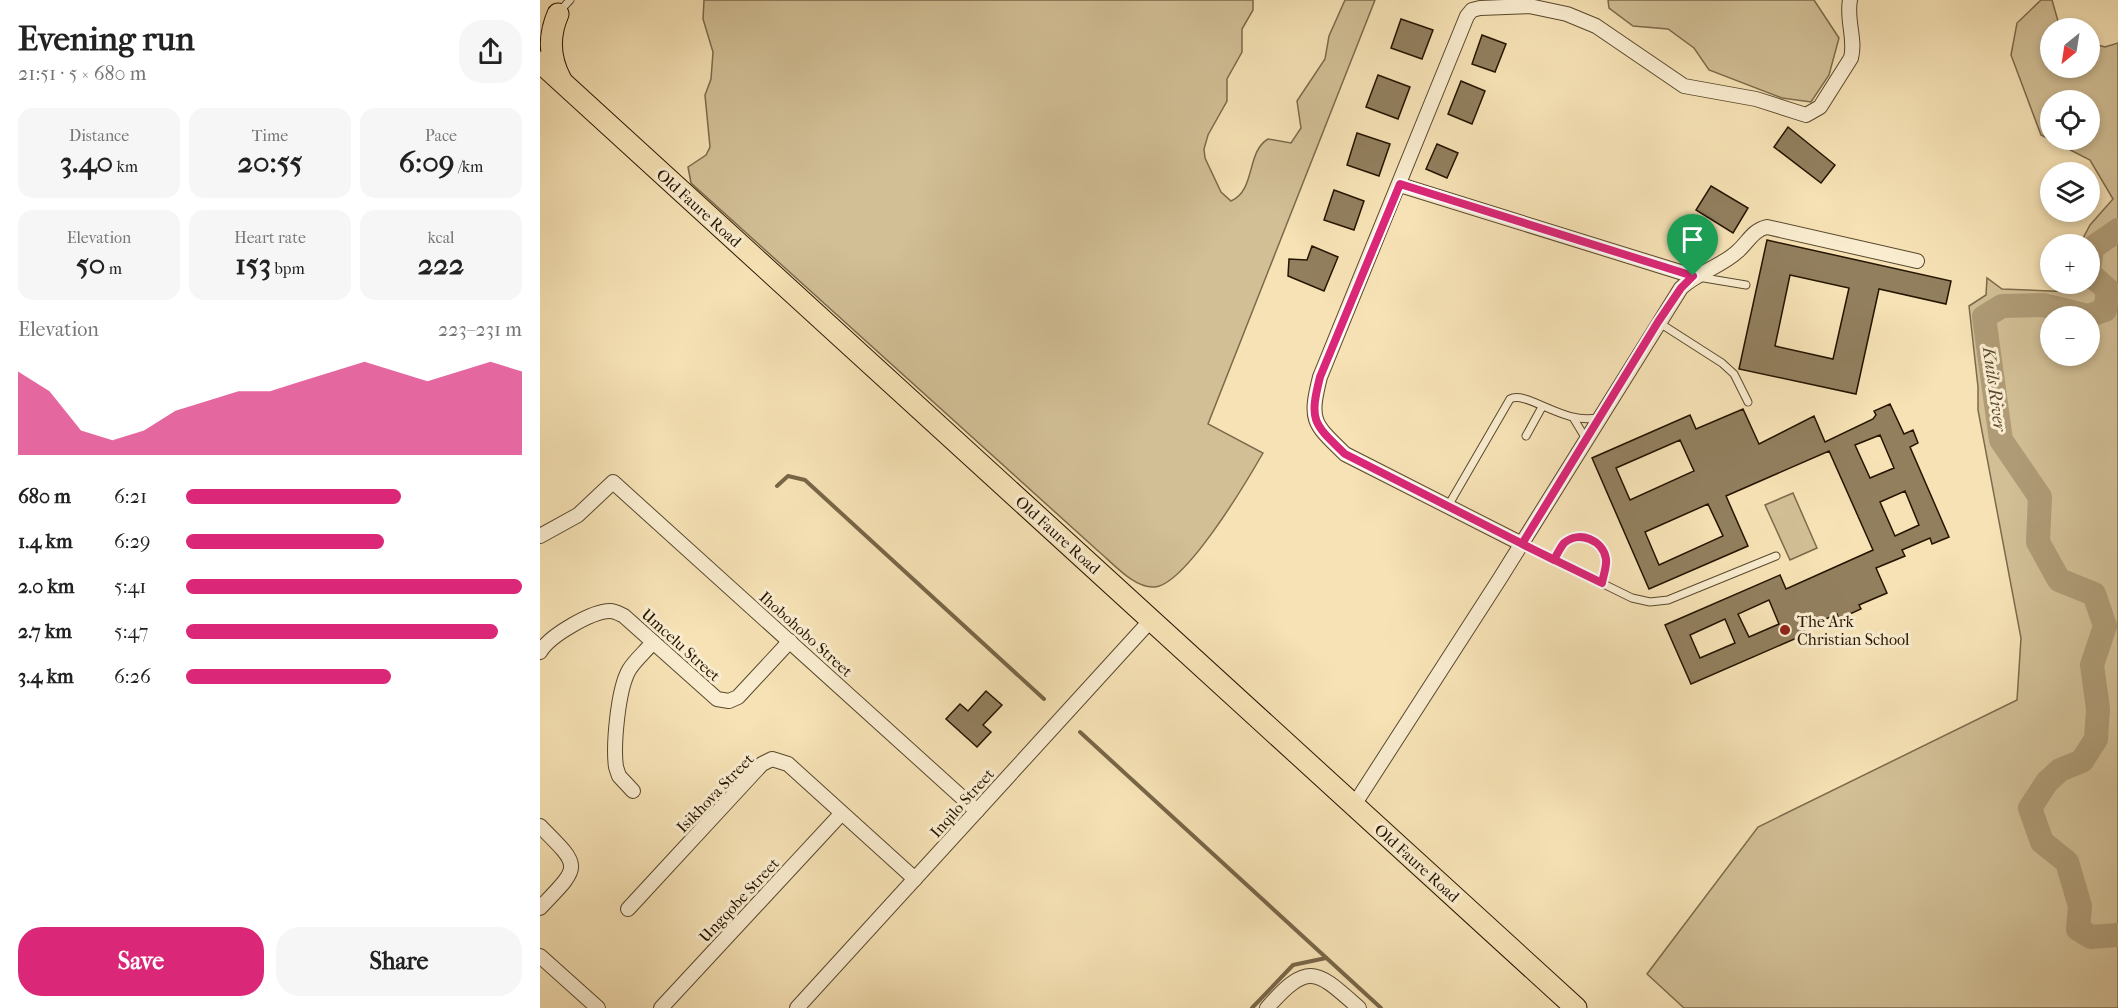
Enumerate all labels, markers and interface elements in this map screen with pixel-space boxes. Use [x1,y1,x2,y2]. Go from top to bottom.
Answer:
north arrow [2040,18,2100,78]
map controls [2040,18,2100,366]
text: Evening run [18,20,195,59]
button: share [459,20,522,83]
text: 21:51 · 5 × 680 m [18,62,146,85]
button: locate [2040,90,2100,150]
text: Distance [69,126,129,145]
text: Time [252,126,288,145]
text: Pace [425,126,457,145]
text: 3.40 [60,145,113,180]
text: 20:55 [237,145,303,180]
text: 6:09 [399,145,454,180]
text: km [113,157,138,176]
text: /km [454,157,483,176]
button: layers [2040,162,2100,222]
street label: Old Faure Road [653,165,746,251]
pin [1667,214,1718,276]
icon: arrive [1676,223,1709,256]
text: Elevation [67,228,131,247]
text: Heart rate [234,228,306,247]
text: kcal [428,228,454,247]
button: + [2040,234,2100,294]
text: 50 [76,247,105,282]
text: 153 [235,247,271,282]
text: 222 [418,247,464,282]
text: m [105,259,122,278]
text: bpm [271,259,305,278]
button: − [2040,306,2100,366]
text: Elevation [18,318,99,341]
text: 223–231 m [438,318,522,341]
water label: Kuils River [1977,344,2011,434]
text: 680 m [18,485,71,508]
text: 6:21 [114,485,147,508]
street label: Old Faure Road [1012,492,1105,578]
text: 1.4 km [18,530,73,553]
text: 6:29 [114,530,150,553]
text: 2.0 km [18,575,74,598]
text: 5:41 [114,575,146,598]
street label: Ihobohobo Street [756,587,857,681]
street label: Umcelu Street [638,605,725,686]
place label: The Ark Christian School [1797,612,1910,649]
text: 2.7 km [18,620,72,643]
text: 5:47 [114,620,148,643]
marker: The Ark Christian School [1778,623,1792,637]
text: 3.4 km [18,665,74,688]
text: 6:26 [114,665,151,688]
street label: Isikhova Street [672,749,758,837]
street label: Inqilo Street [926,764,998,842]
street label: Old Faure Road [1371,820,1464,906]
street label: Ungqobe Street [695,854,783,946]
button: Save [18,927,264,996]
button: Share [276,927,522,996]

